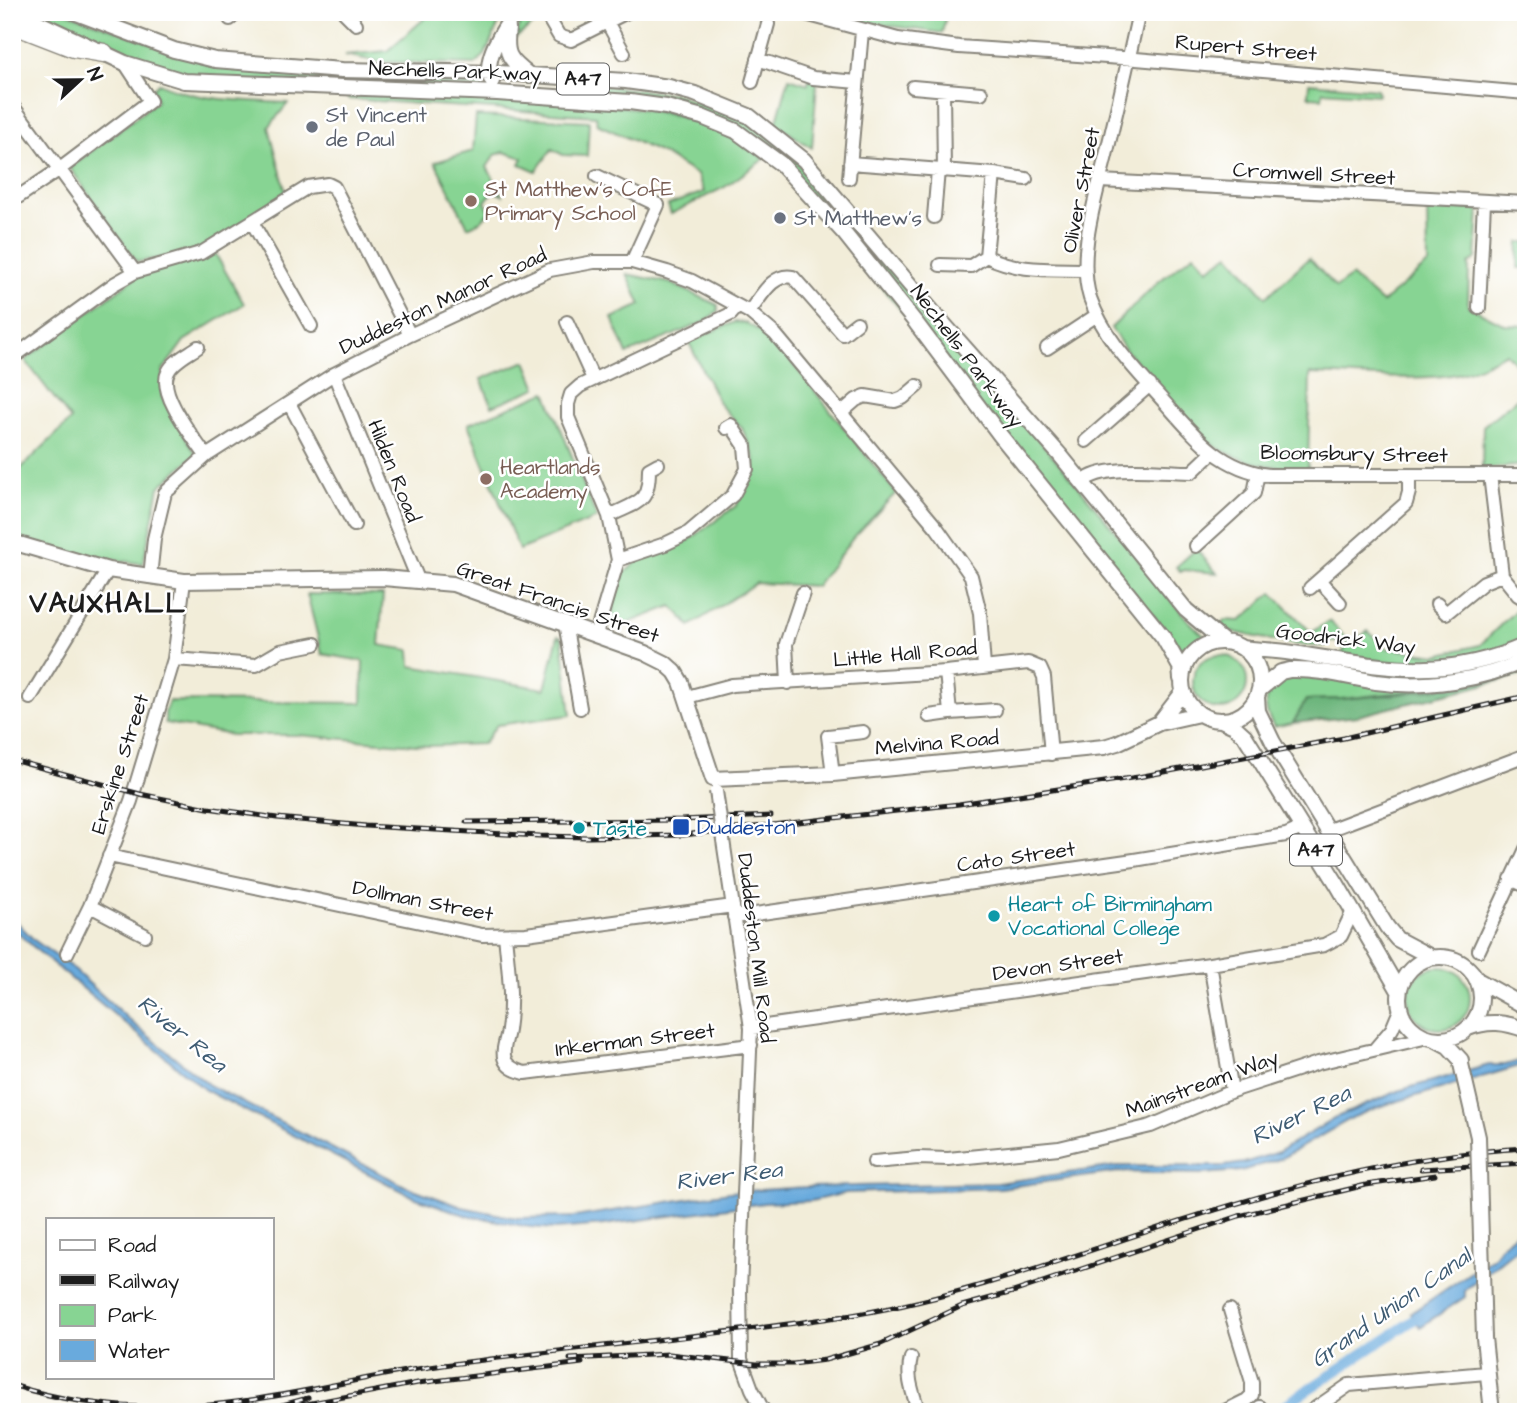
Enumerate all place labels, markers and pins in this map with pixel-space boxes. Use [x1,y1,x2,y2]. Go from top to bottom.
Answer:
place label: St Vincent de Paul [326,101,427,154]
marker: St Vincent de Paul [304,119,320,135]
place label: St Matthew's CofE Primary School [485,175,674,230]
marker: St Matthew's CofE Primary School [463,193,479,209]
place label: St Matthew's [794,204,922,233]
marker: St Matthew's [772,210,788,226]
place label: Heartlands Academy [500,453,601,508]
marker: Heartlands Academy [478,471,494,487]
place label: Duddeston [697,813,796,842]
place label: Taste [593,814,647,843]
marker: Duddeston [671,817,691,837]
marker: Taste [571,820,587,836]
place label: Heart of Birmingham Vocational College [1008,890,1213,945]
marker: Heart of Birmingham Vocational College [986,908,1002,924]

